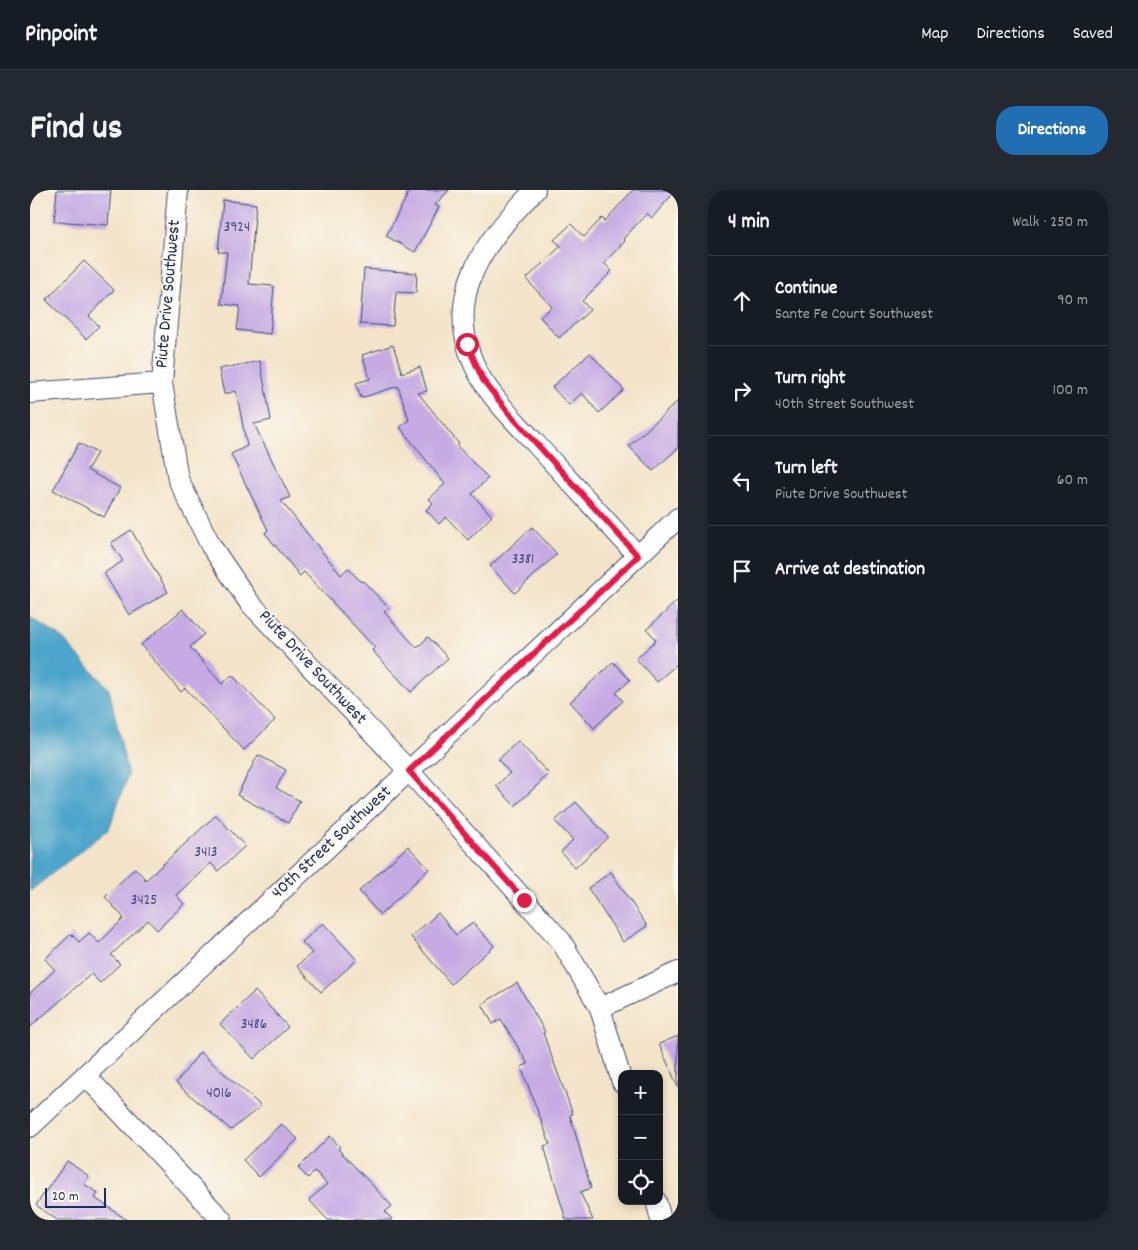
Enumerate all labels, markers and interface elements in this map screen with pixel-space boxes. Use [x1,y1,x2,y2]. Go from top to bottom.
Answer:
text: Pinpoint [25,18,97,52]
text: Map [921,22,948,47]
text: Directions [976,22,1045,47]
text: Saved [1073,22,1113,47]
text: Find us [30,105,122,155]
button: Directions [996,106,1108,155]
text: 4 min [728,208,770,238]
text: Walk · 250 m [1012,211,1088,234]
house number: 3924 [224,217,250,239]
street label: Piute Drive Southwest [150,218,188,369]
text: Continue [775,276,837,303]
icon: ahead [728,287,756,315]
text: 90 m [1057,289,1088,312]
text: Sante Fe Court Southwest [775,303,933,326]
route start [456,333,479,356]
text: Turn right [775,366,846,393]
icon: right [728,377,756,405]
text: 100 m [1052,379,1088,402]
text: 40th Street Southwest [775,393,914,416]
text: Turn left [775,456,838,483]
icon: left [728,467,756,495]
text: 60 m [1057,469,1088,492]
text: Piute Drive Southwest [775,483,907,506]
house number: 3381 [512,549,534,571]
icon: arrive [728,557,756,585]
text: Arrive at destination [775,557,925,584]
street label: Piute Drive Southwest [252,605,372,731]
street label: 40th Street Southwest [266,780,398,906]
house number: 3413 [195,842,217,864]
route end [513,889,536,912]
house number: 3425 [131,890,157,912]
house number: 3486 [241,1014,267,1036]
map controls [618,1070,663,1205]
button: + [618,1070,663,1115]
house number: 4016 [206,1083,232,1105]
button: − [618,1115,663,1160]
button: locate [618,1160,663,1205]
scale bar [45,1185,106,1208]
text: 20 m [52,1187,79,1207]

